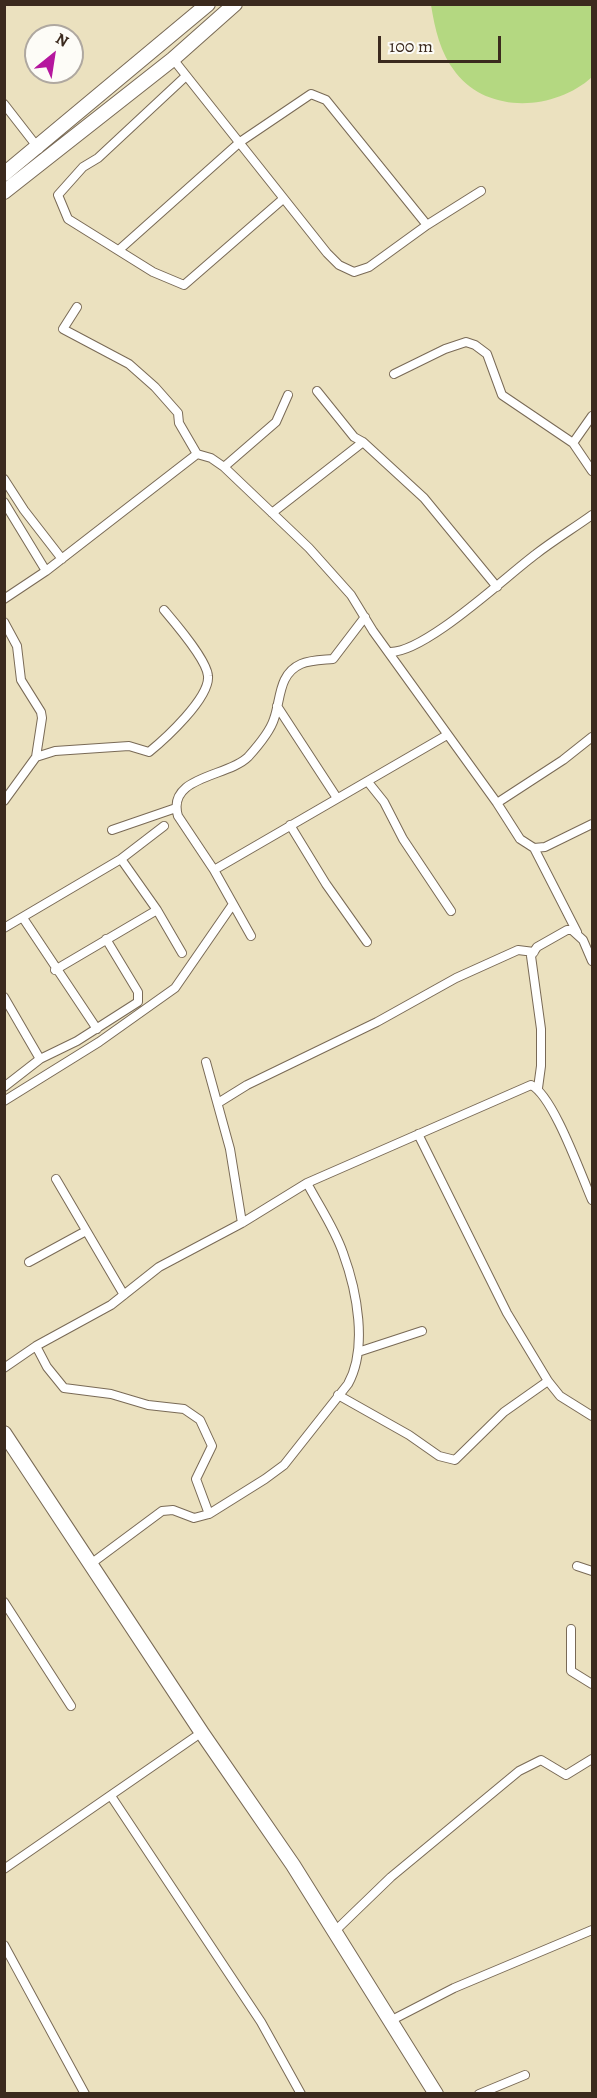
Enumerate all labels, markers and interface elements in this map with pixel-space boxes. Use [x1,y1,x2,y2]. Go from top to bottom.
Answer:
north arrow [24,24,84,84]
scale bar [381,24,504,62]
text: N [51,28,73,53]
text: 100 m [389,34,433,58]

